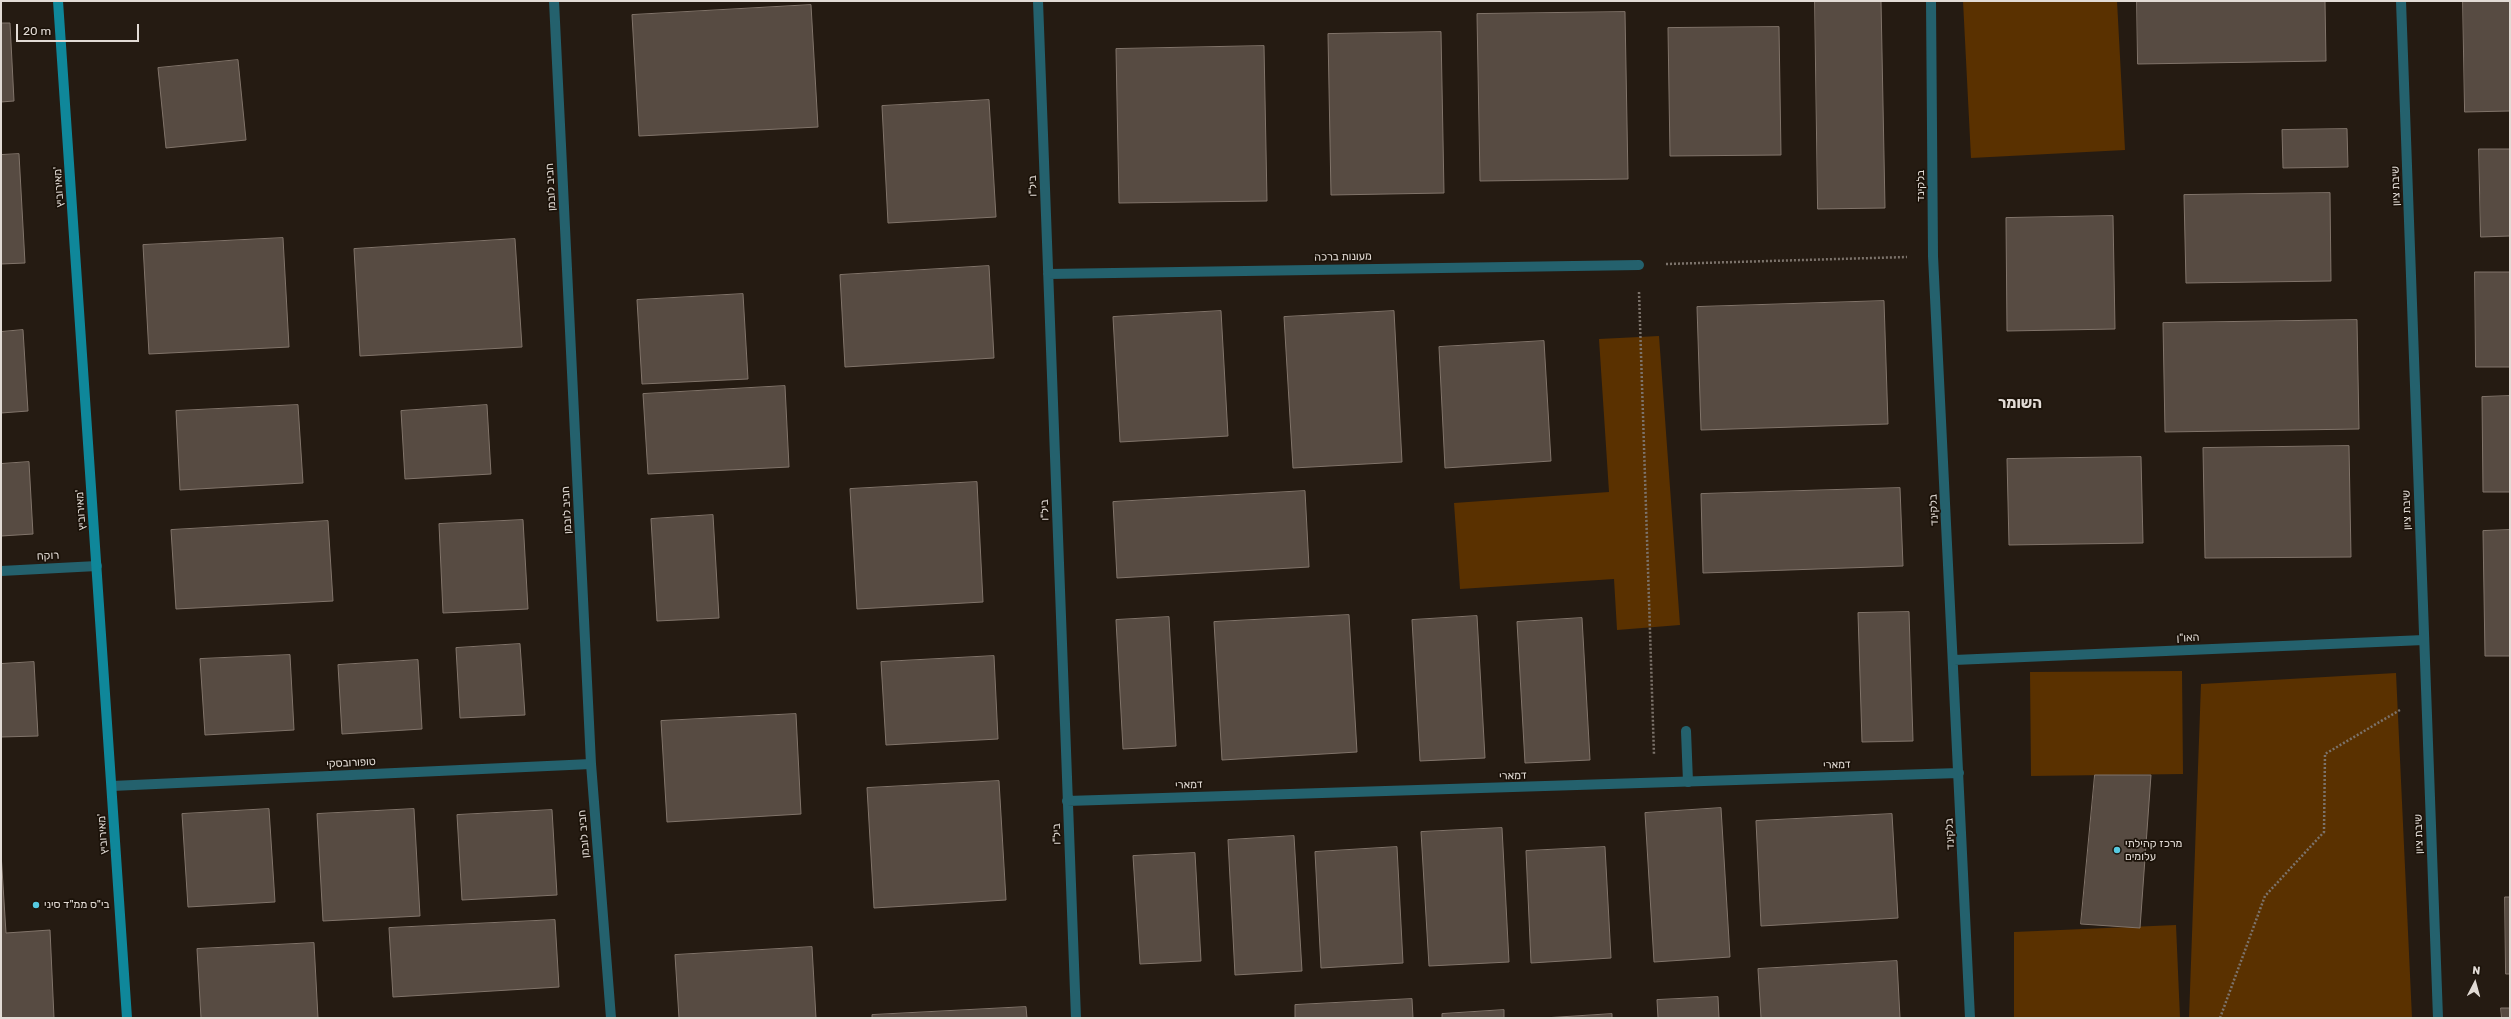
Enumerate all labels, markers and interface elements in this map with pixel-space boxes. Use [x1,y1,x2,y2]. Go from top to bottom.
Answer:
scale bar [18,16,141,42]
text: 20 m [23,24,51,38]
street label: חביב לובמן [543,163,559,211]
street label: מאירוביץ' [51,166,67,208]
street label: שיבת ציון [2389,166,2403,206]
street label: בלקינד [1914,170,1928,202]
street label: ביל"ו [1026,175,1040,197]
street label: מעונות ברכה [1314,250,1372,264]
district label: השומר [1998,395,2042,413]
street label: חביב לובמן [559,486,575,534]
street label: מאירוביץ' [73,489,89,531]
street label: שיבת ציון [2400,490,2414,530]
street label: בלקינד [1927,494,1941,526]
street label: ביל"ו [1038,499,1052,521]
street label: רוקח [36,549,60,563]
street label: האו"ן [2176,631,2200,645]
street label: טופורובסקי [326,755,376,771]
street label: דמארי [1823,758,1851,772]
street label: דמארי [1499,769,1527,783]
street label: דמארי [1175,778,1203,792]
street label: חביב לובמן [575,809,593,859]
street label: מאירוביץ' [95,813,111,855]
street label: שיבת ציון [2412,814,2426,854]
street label: בלקינד [1943,818,1957,850]
street label: ביל"ו [1050,823,1064,845]
place label: מרכז קהילתי עלומים [2125,837,2182,863]
marker: מרכז קהילתי עלומים [2112,845,2122,855]
place label: בי"ס ממ"ד סיני [44,898,109,912]
marker: בי"ס ממ"ד סיני [31,900,41,910]
north arrow [2455,963,2495,1003]
text: N [2472,964,2481,977]

